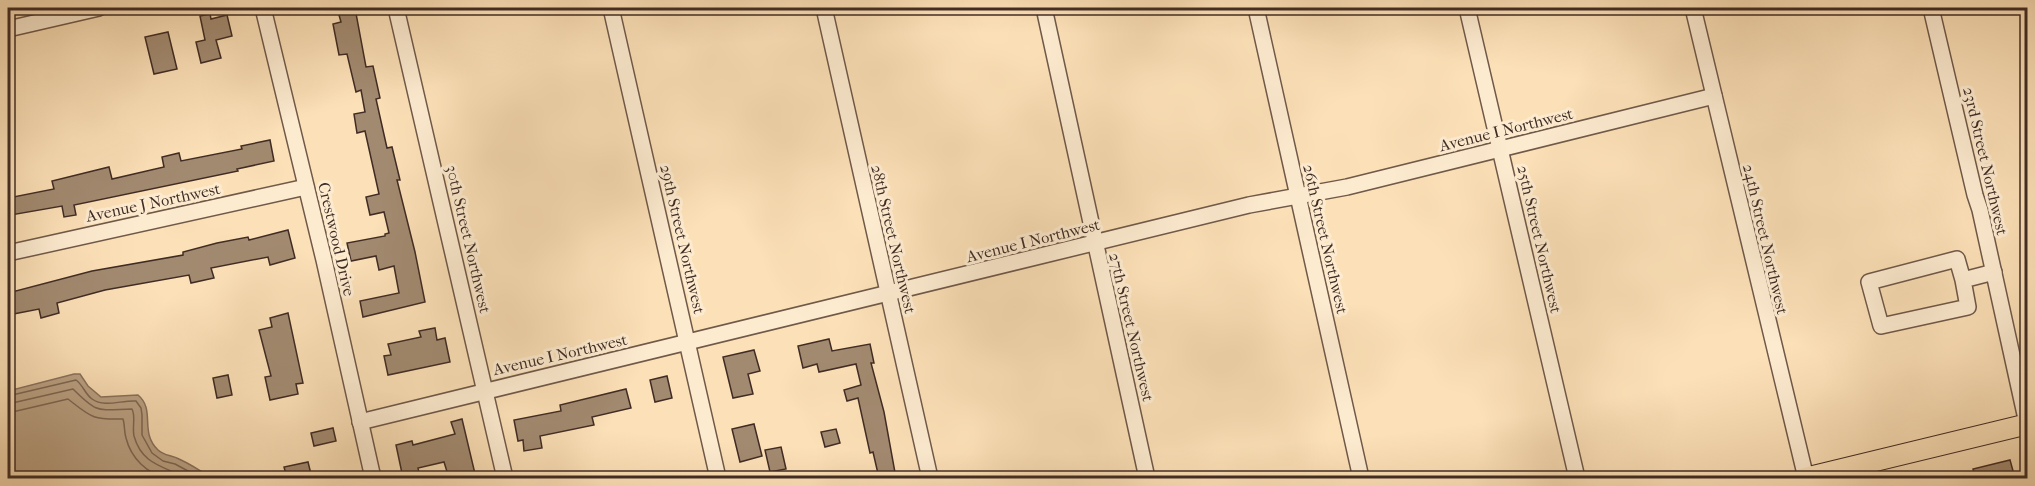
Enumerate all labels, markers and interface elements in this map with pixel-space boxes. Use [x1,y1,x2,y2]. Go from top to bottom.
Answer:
street label: 23rd Street Northwest [1959,85,2012,237]
street label: Avenue I Northwest [1436,104,1575,156]
street label: 26th Street Northwest [1299,162,1352,316]
street label: 24th Street Northwest [1739,162,1792,316]
street label: 30th Street Northwest [442,163,495,315]
street label: 29th Street Northwest [656,163,709,316]
street label: 28th Street Northwest [867,163,920,316]
street label: 25th Street Northwest [1513,163,1566,315]
street label: Avenue J Northwest [83,179,222,226]
street label: Crestwood Drive [314,180,359,298]
street label: Avenue I Northwest [963,215,1102,267]
street label: 27th Street Northwest [1105,251,1158,404]
street label: Avenue I Northwest [490,330,629,379]

